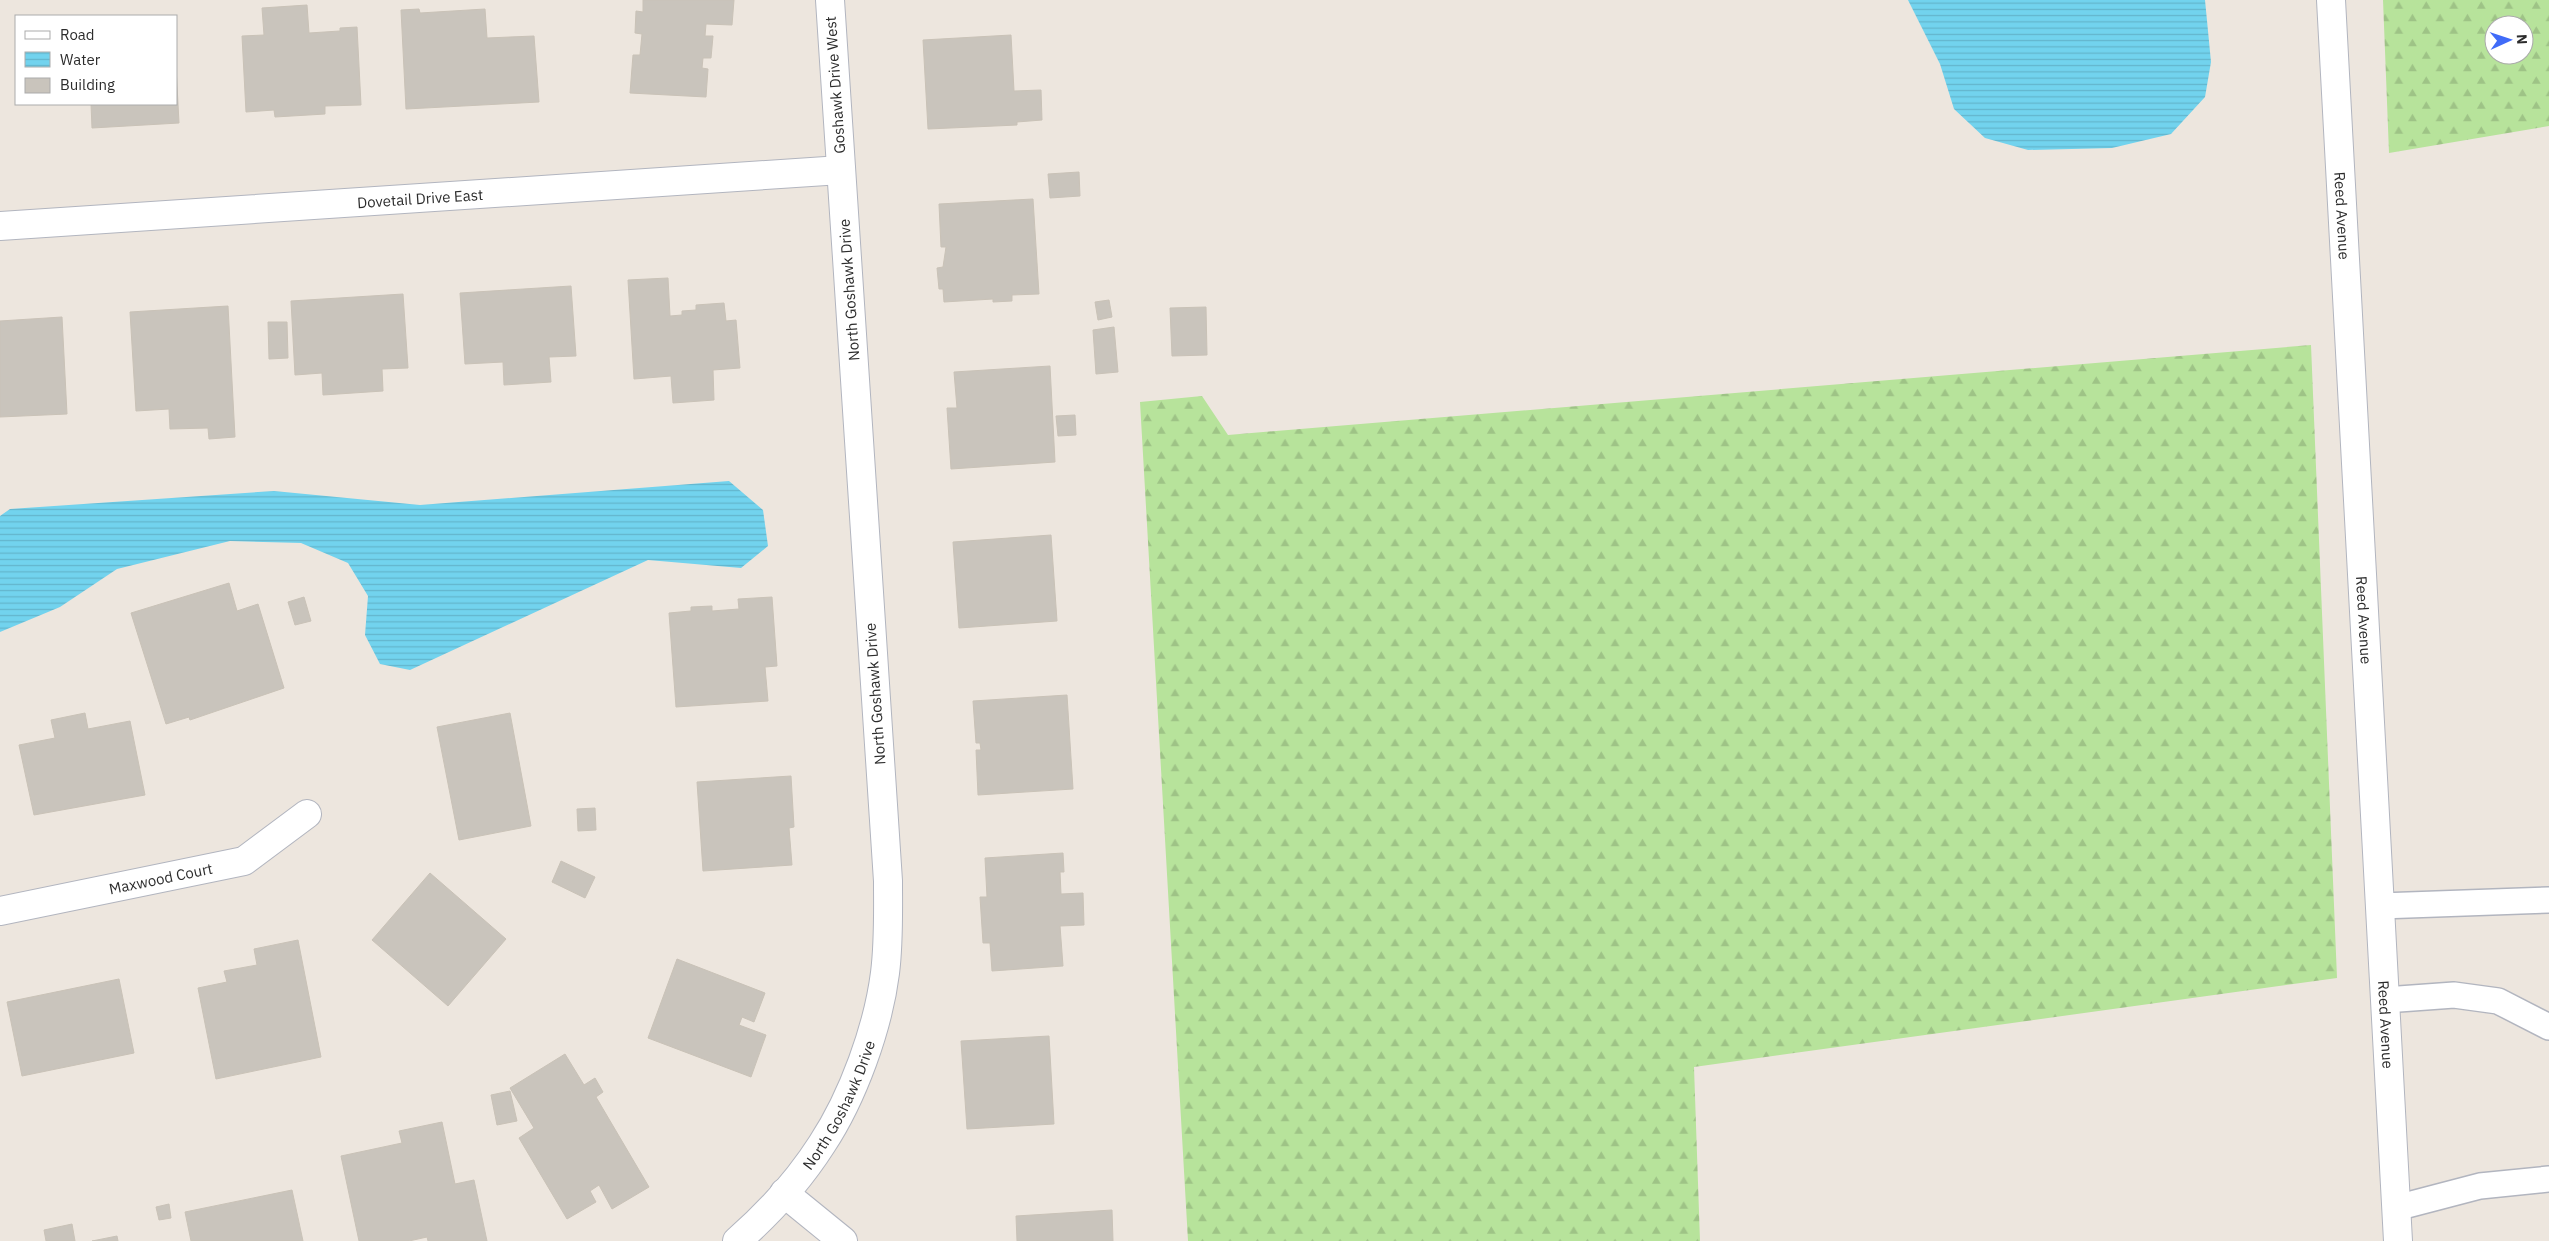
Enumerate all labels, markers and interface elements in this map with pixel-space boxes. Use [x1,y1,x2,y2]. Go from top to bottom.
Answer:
legend [15,15,178,105]
north arrow [2484,15,2534,65]
street label: Goshawk Drive West [821,16,849,154]
text: Road [60,25,95,44]
text: N [2513,34,2531,45]
text: Water [60,50,101,69]
text: Building [60,75,115,94]
street label: Reed Avenue [2331,171,2355,260]
street label: Dovetail Drive East [356,184,484,212]
street label: North Goshawk Drive [835,218,863,362]
street label: Reed Avenue [2353,576,2376,665]
street label: North Goshawk Drive [861,622,889,766]
street label: Maxwood Court [107,858,214,898]
street label: Reed Avenue [2374,980,2398,1069]
street label: North Goshawk Drive [798,1038,879,1173]

